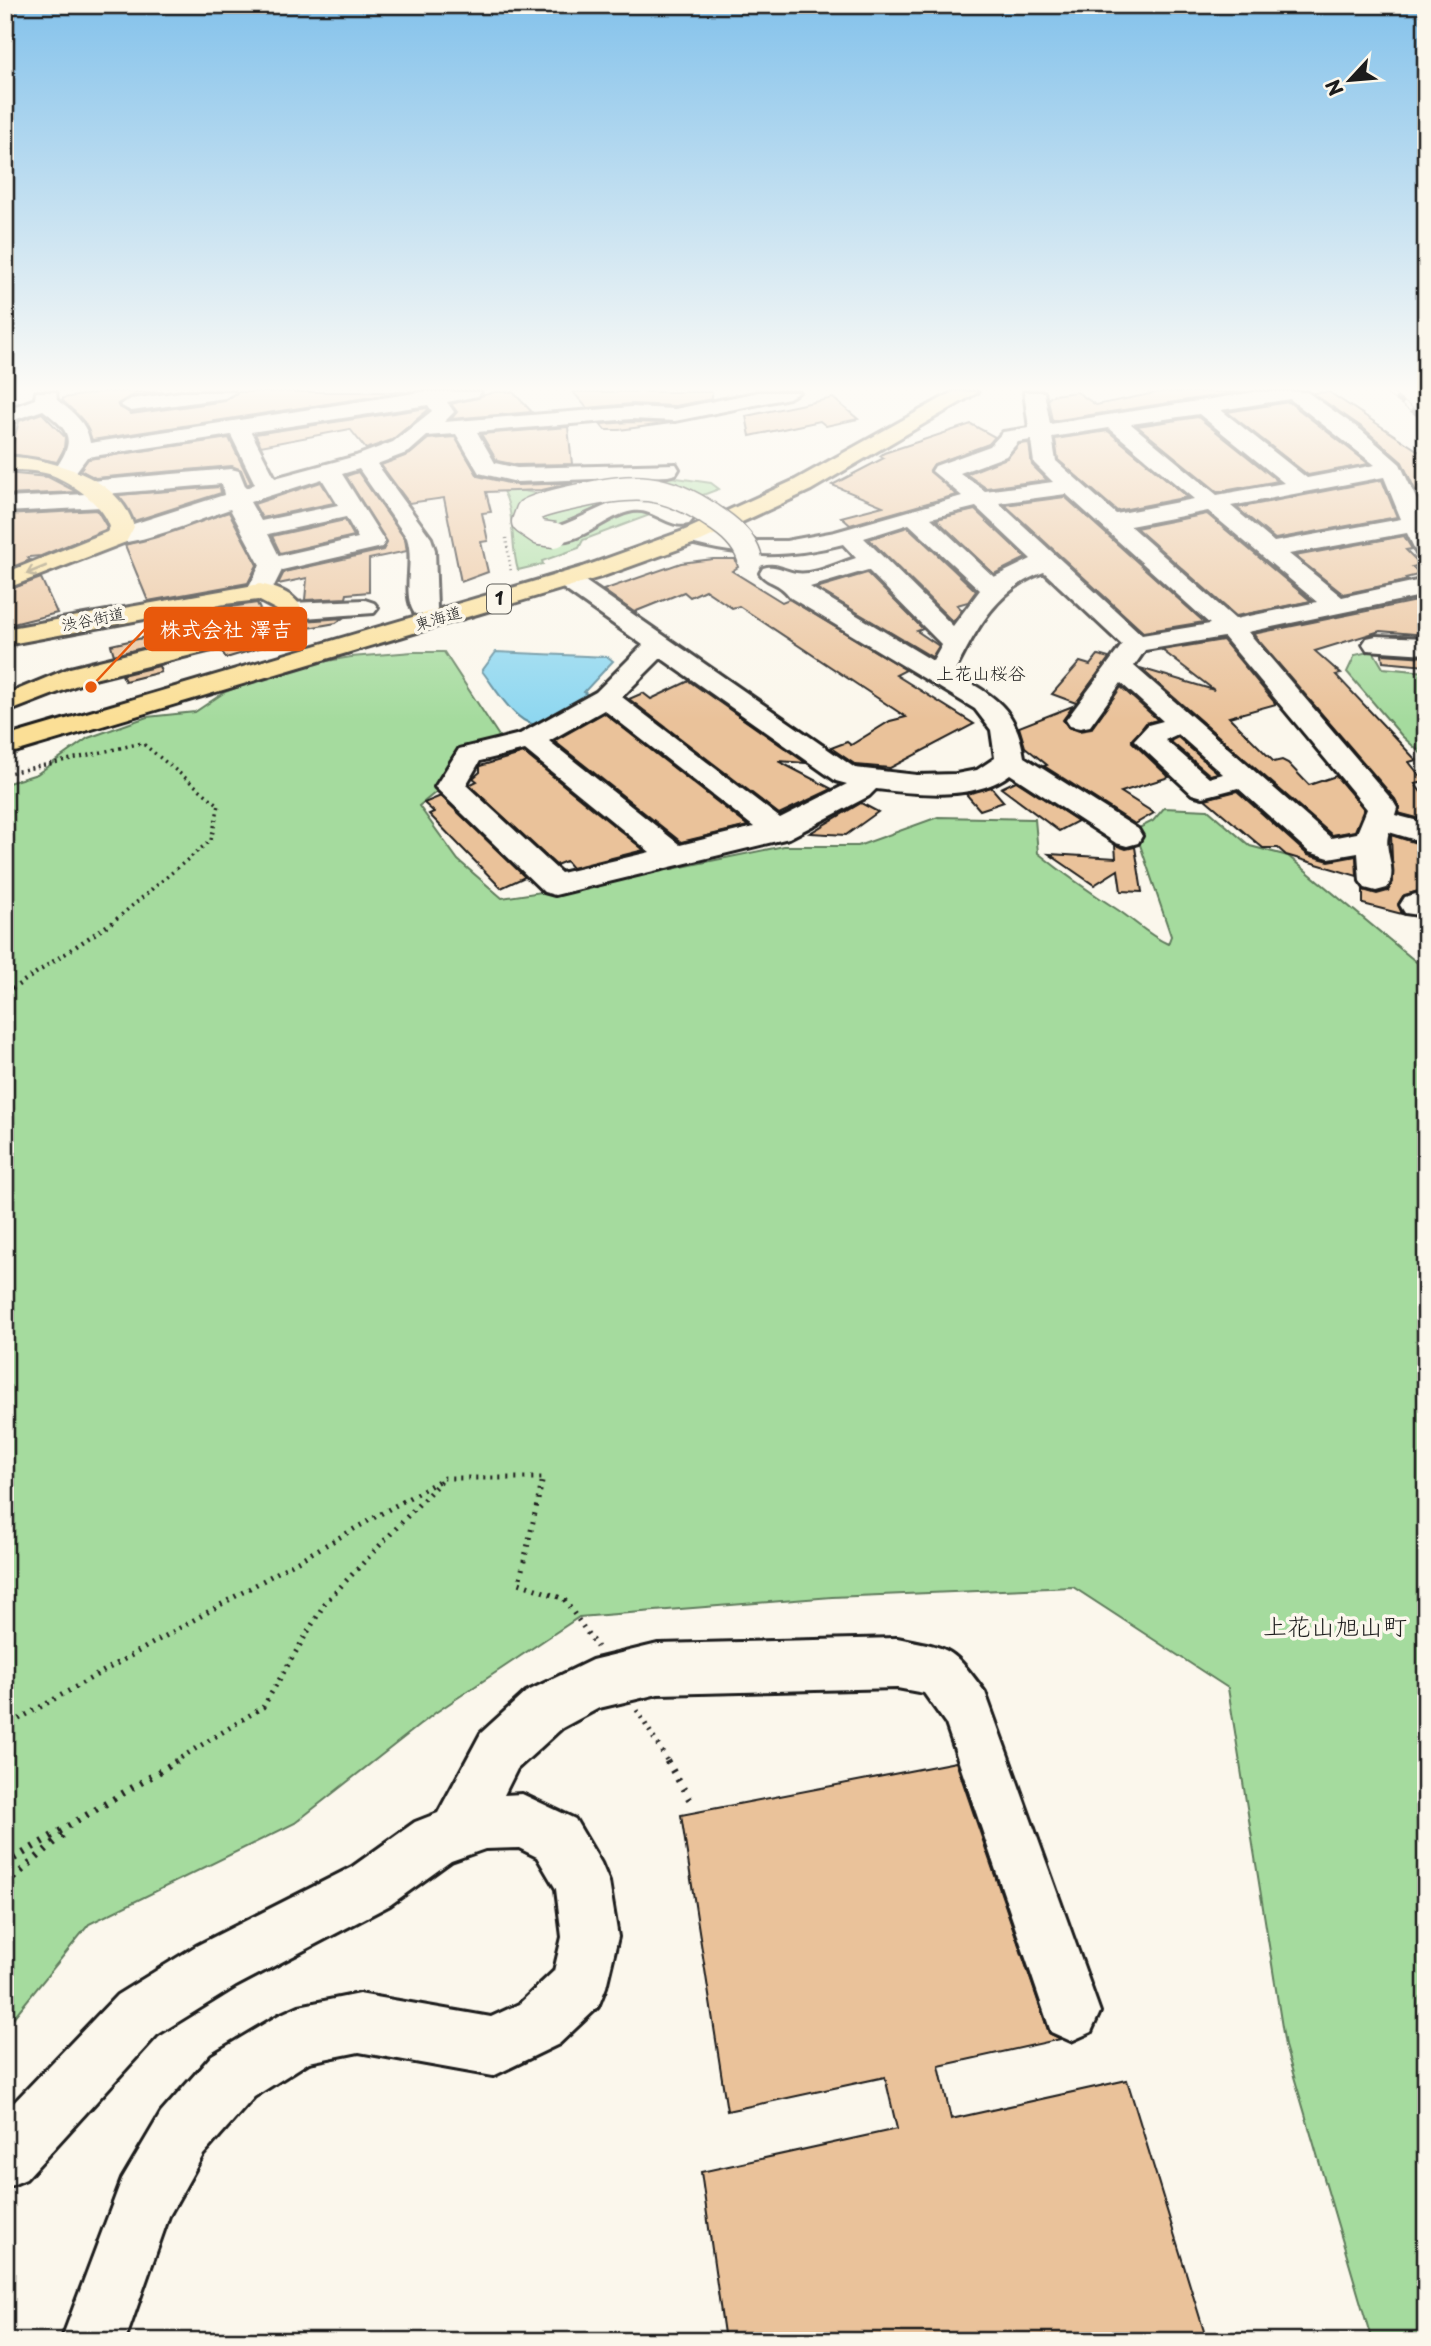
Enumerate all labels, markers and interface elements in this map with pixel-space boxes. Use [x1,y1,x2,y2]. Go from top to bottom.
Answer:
north arrow [1316,46,1386,116]
text: N [1318,75,1350,101]
one-way arrow [26,564,47,577]
road number: 1 [487,584,511,614]
street label: 東海道 [411,599,464,636]
street label: 渋谷街道 [59,600,127,636]
callout: 株式会社 澤吉 [145,608,306,650]
text: 株式会社 澤吉 [160,612,292,644]
district label: 上花山桜谷 [936,659,1026,686]
district label: 上花山旭山町 [1263,1607,1407,1643]

